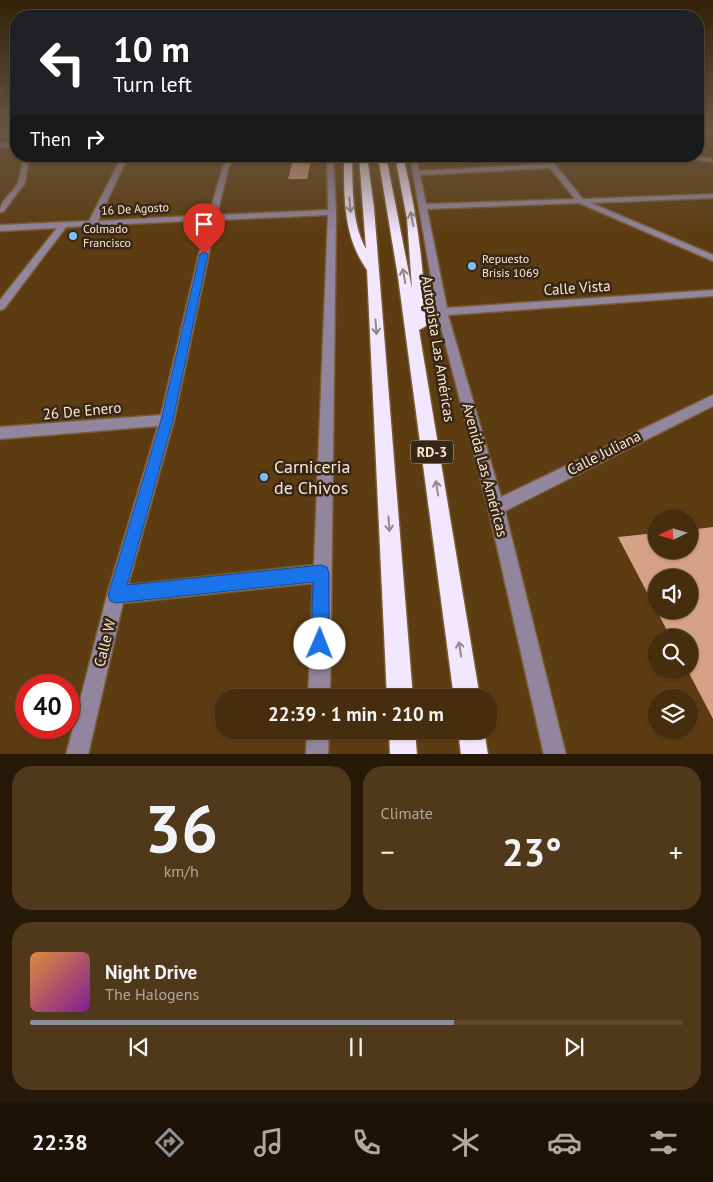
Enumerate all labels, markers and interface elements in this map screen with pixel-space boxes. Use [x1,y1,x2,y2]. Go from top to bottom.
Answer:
text: 10 m [113,26,190,72]
icon: left [30,30,95,95]
text: Turn left [113,70,192,98]
icon: right [81,125,109,153]
text: Then [30,127,71,151]
one-way arrow [345,197,355,213]
street label: 16 De Agosto [101,199,169,218]
pin [183,203,225,254]
icon: arrive [190,210,218,238]
one-way arrow [407,211,416,227]
place label: Colmado Francisco [83,221,131,250]
marker: Colmado Francisco [67,230,79,242]
place label: Repuesto Brisis 1069 [482,251,539,280]
marker: Repuesto Brisis 1069 [466,260,478,272]
one-way arrow [398,268,408,284]
street label: Autopista Las Américas [418,274,459,423]
street label: Calle Vista [543,276,611,299]
one-way arrow [372,319,381,335]
street label: 26 De Enero [42,398,122,423]
street label: Avenida Las Américas [458,401,512,539]
street label: Calle Juliana [564,426,644,479]
road number: RD-3 [411,441,453,464]
place label: Carniceria de Chivos [274,455,350,499]
marker: Carniceria de Chivos [258,471,270,483]
one-way arrow [432,481,442,497]
north arrow [648,509,698,559]
map controls [648,509,698,739]
one-way arrow [384,516,394,532]
button: sound [648,569,698,619]
street label: Calle W [89,617,120,669]
position arrow [293,617,345,669]
button: search [648,629,698,679]
one-way arrow [455,642,465,658]
speed limit sign: 40 [15,674,80,739]
button: layers [648,689,698,739]
text: 22:39 · 1 min · 210 m [268,702,444,726]
text: 36 [144,786,218,870]
text: Climate [381,803,433,823]
text: 23° [502,827,562,876]
text: − [381,833,395,870]
text: + [669,833,683,870]
text: km/h [164,861,199,881]
text: Night Drive [105,960,197,984]
text: The Halogens [105,984,199,1004]
icon: previous [125,1033,153,1061]
icon: pause [342,1033,370,1061]
icon: next [560,1033,588,1061]
icon: directions [152,1125,187,1160]
icon: music [251,1125,286,1160]
icon: phone [349,1125,384,1160]
icon: climate [448,1125,483,1160]
icon: car [547,1125,582,1160]
icon: filters [646,1125,681,1160]
text: 22:38 [32,1128,88,1156]

